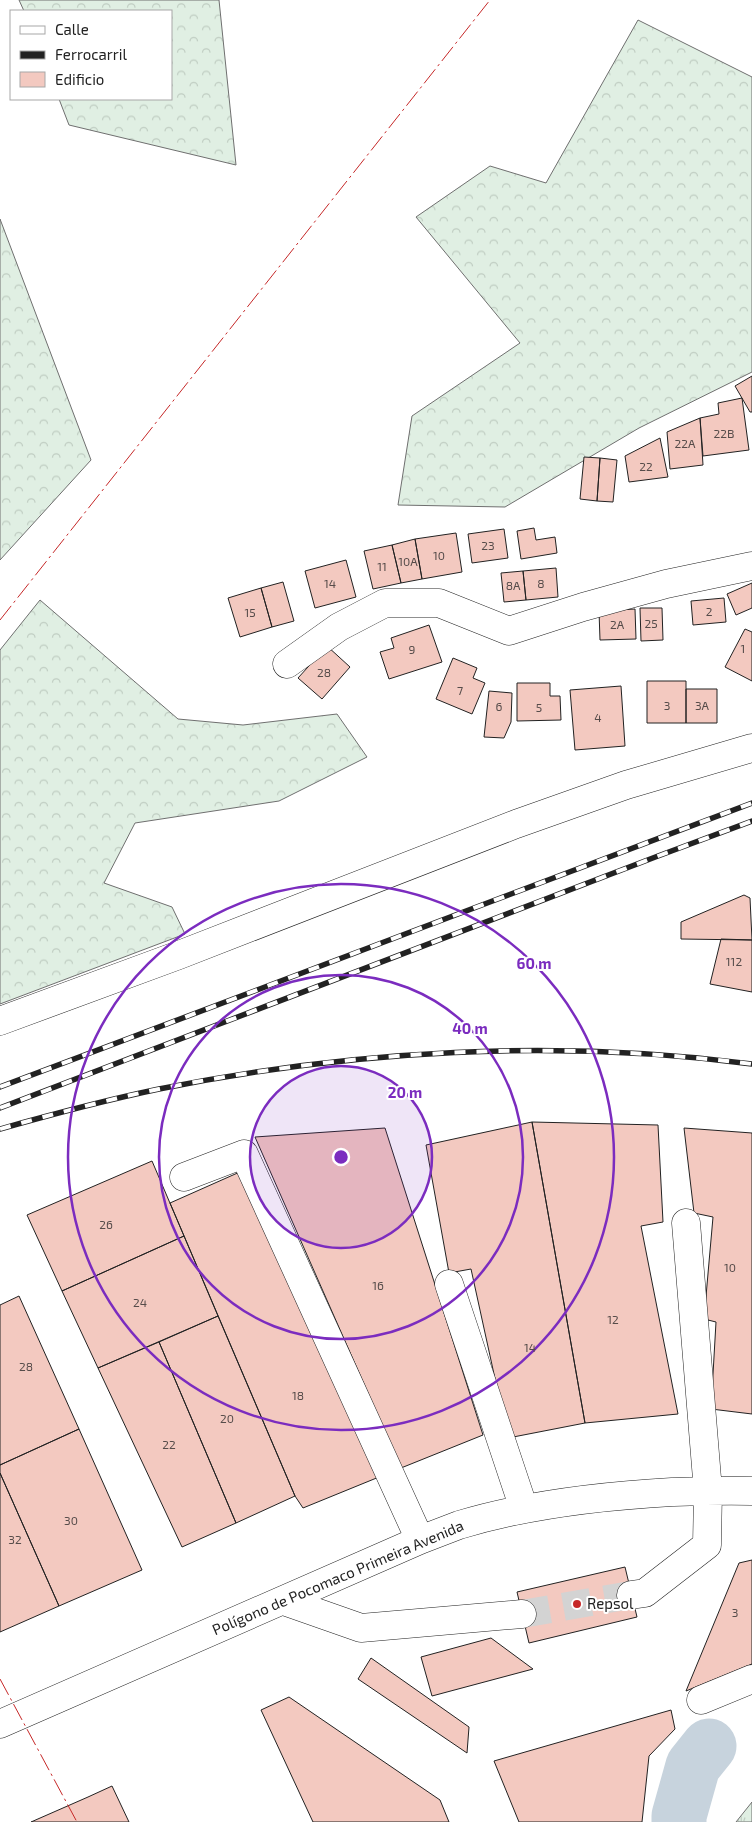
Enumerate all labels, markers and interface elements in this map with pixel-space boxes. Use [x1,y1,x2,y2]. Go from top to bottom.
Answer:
legend [10,10,172,100]
text: Calle [55,20,89,38]
text: Ferrocarril [55,45,128,63]
text: Edificio [55,70,104,88]
house number: 22B [714,426,734,440]
house number: 22A [675,436,696,450]
house number: 22 [639,459,653,473]
house number: 23 [481,538,495,552]
house number: 10 [433,548,445,562]
house number: 10A [398,554,418,568]
house number: 11 [377,559,387,573]
house number: 14 [324,576,336,590]
house number: 8 [537,576,545,590]
house number: 8A [506,578,521,592]
house number: 2 [706,604,713,618]
house number: 15 [244,605,256,619]
house number: 25 [644,616,658,630]
house number: 2A [610,617,625,631]
house number: 1 [741,641,745,655]
house number: 9 [409,642,416,656]
house number: 28 [317,665,331,679]
house number: 7 [457,683,463,697]
house number: 3 [664,698,670,712]
house number: 3A [695,698,710,712]
house number: 6 [496,699,503,713]
house number: 5 [536,700,542,714]
house number: 4 [594,710,602,724]
text: 60 m [517,954,551,972]
house number: 112 [726,954,742,968]
text: 40 m [452,1019,488,1037]
text: 20 m [388,1083,422,1101]
centre of rings [332,1148,350,1166]
house number: 26 [99,1217,113,1231]
house number: 10 [724,1260,736,1274]
house number: 16 [372,1278,384,1292]
house number: 24 [133,1295,147,1309]
house number: 12 [607,1312,619,1326]
house number: 14 [524,1340,536,1354]
house number: 28 [19,1359,33,1373]
house number: 18 [292,1388,304,1402]
house number: 20 [220,1411,234,1425]
house number: 22 [162,1437,176,1451]
house number: 30 [64,1513,78,1527]
street label: Polígono de Pocomaco Primeira Avenida [209,1516,466,1638]
house number: 32 [8,1532,22,1546]
place label: Repsol [587,1594,634,1612]
marker: Repsol [571,1598,583,1610]
house number: 3 [732,1605,738,1619]

